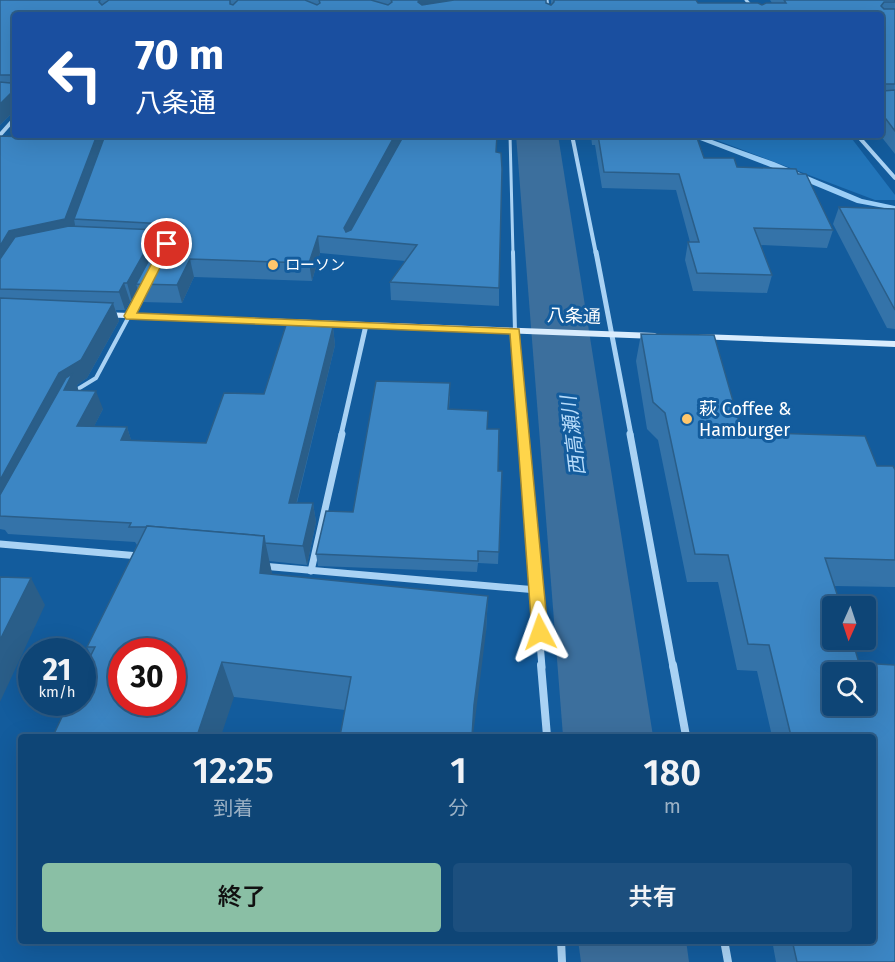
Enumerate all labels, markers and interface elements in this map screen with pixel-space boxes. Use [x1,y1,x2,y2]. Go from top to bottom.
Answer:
text: 70 m [135,30,224,80]
icon: left [36,36,114,114]
text: 八条通 [135,87,216,119]
pin [141,218,192,269]
icon: arrive [150,227,183,260]
place label: ローソン [285,256,345,274]
marker: ローソン [266,258,280,272]
street label: 八条通 [547,304,601,328]
water label: 西高瀬川 [556,393,590,477]
place label: 萩 Coffee & Hamburger [699,398,791,441]
marker: 萩 Coffee & Hamburger [680,412,694,426]
north arrow [822,596,876,650]
map controls [822,596,876,716]
position arrow [508,600,572,664]
speed limit sign: 30 [108,638,186,716]
text: 21 [43,652,71,688]
button: search [822,662,876,716]
text: km/h [38,683,76,701]
text: 12:25 [193,749,274,793]
text: 1 [450,749,467,793]
text: 180 [643,751,701,795]
text: m [664,794,681,818]
text: 到着 [213,796,253,820]
text: 分 [448,796,468,820]
button: 終了 [42,863,441,932]
button: 共有 [453,863,852,932]

